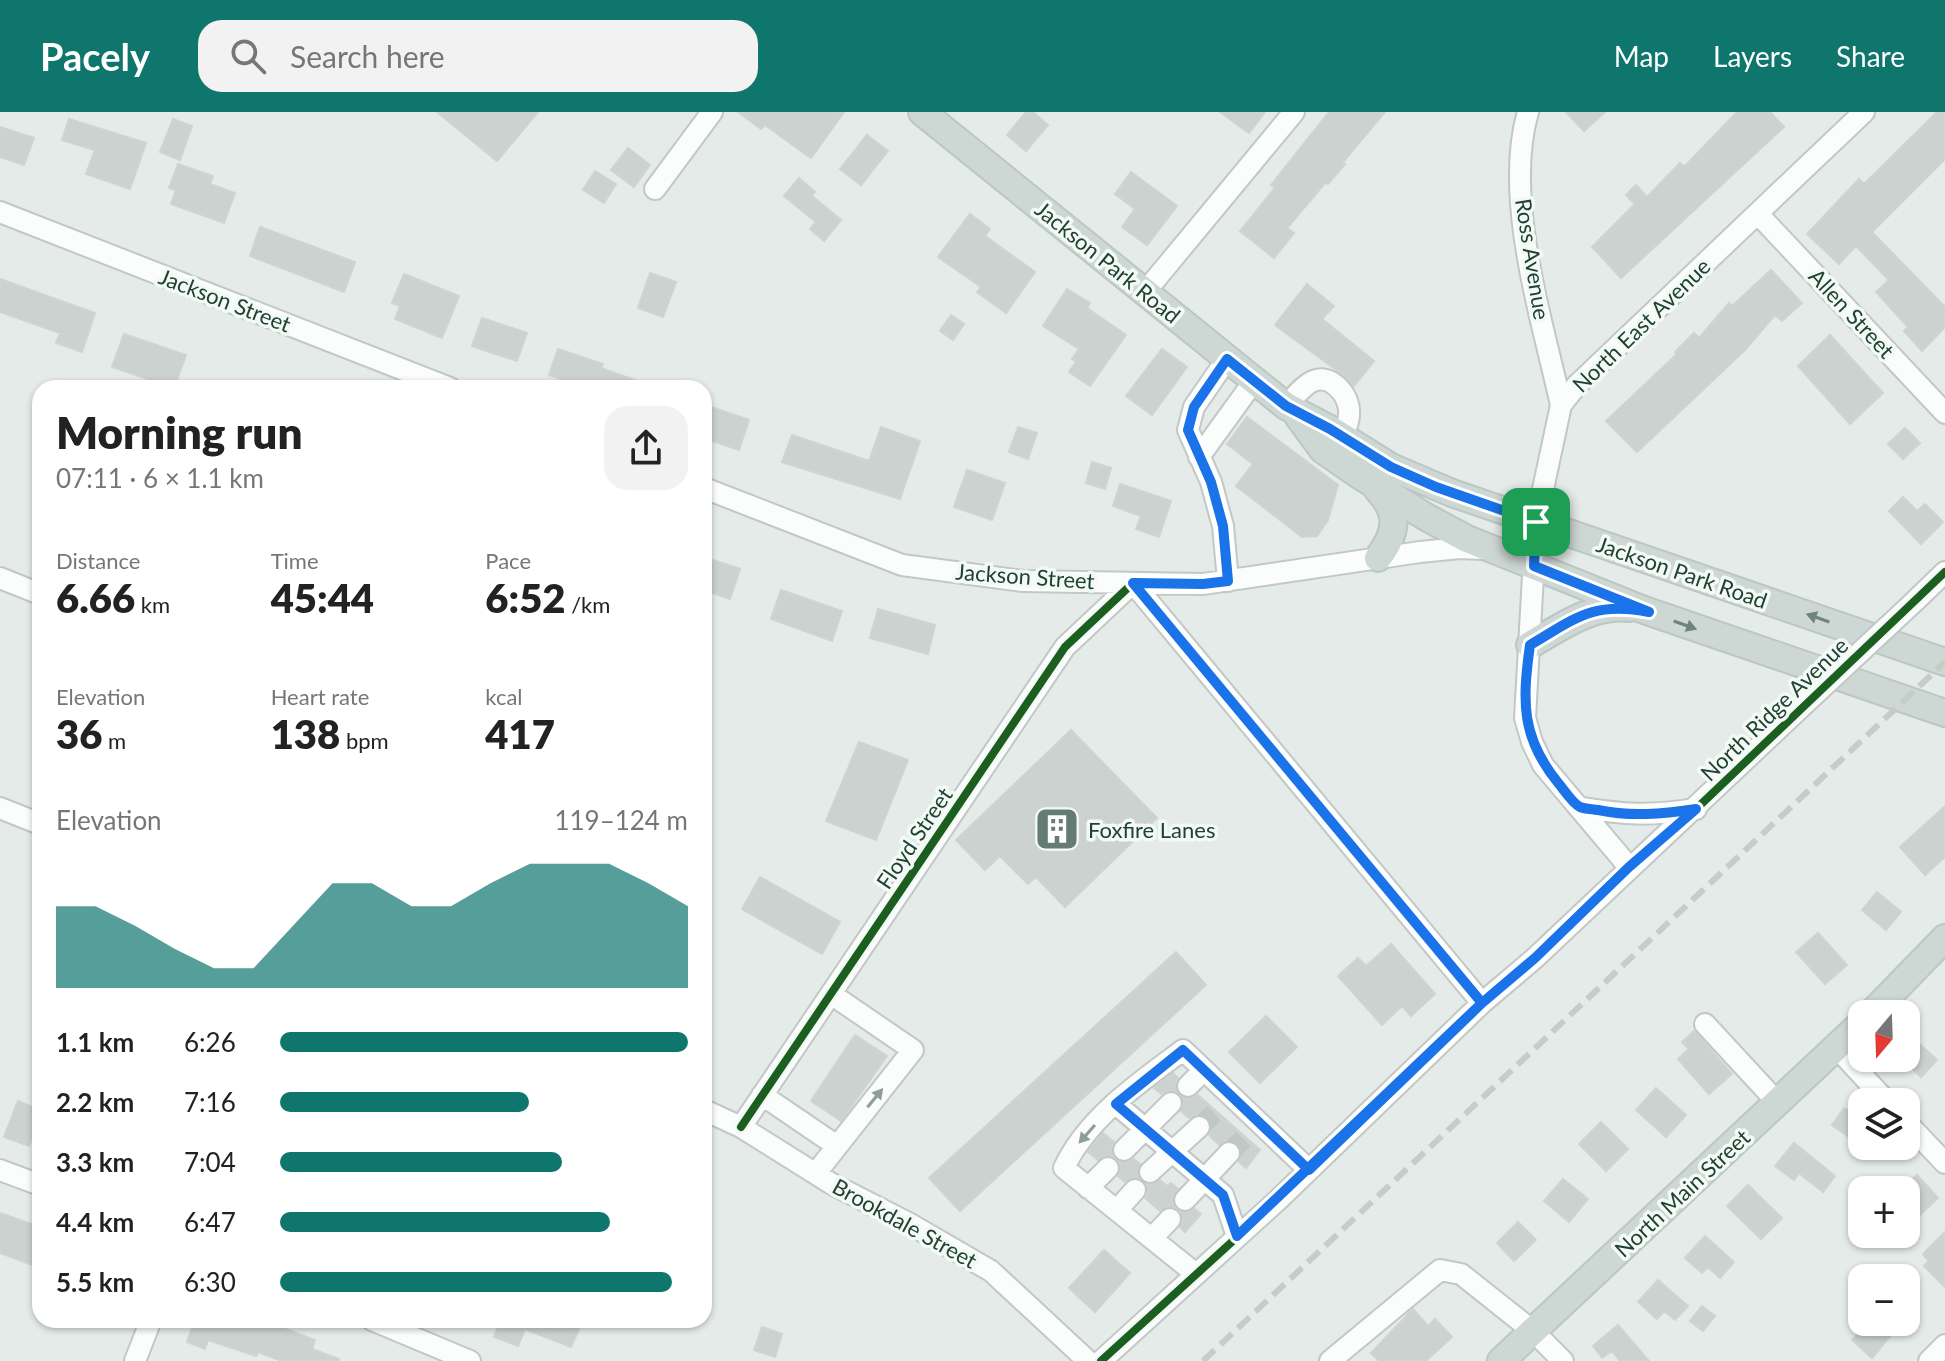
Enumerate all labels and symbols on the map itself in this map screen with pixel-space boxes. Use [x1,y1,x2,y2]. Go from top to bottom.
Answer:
street label: Jackson Park Road [1030,195,1186,329]
street label: Ross Avenue [1510,196,1556,322]
street label: North East Avenue [1566,252,1716,398]
street label: Jackson Street [155,262,295,338]
street label: Allen Street [1804,263,1900,363]
pin [1502,488,1570,556]
street label: Jackson Park Road [1593,530,1771,614]
street label: Jackson Street [955,558,1096,594]
one-way arrow [1806,612,1830,624]
one-way arrow [1673,619,1697,631]
street label: North Ridge Avenue [1695,632,1853,786]
street label: Floyd Street [870,782,958,894]
building icon: Foxfire Lanes [1033,805,1081,853]
place label: Foxfire Lanes [1088,816,1215,843]
north arrow [1848,1000,1920,1072]
one-way arrow [866,1088,883,1108]
one-way arrow [1079,1123,1096,1143]
street label: North Main Street [1609,1123,1755,1263]
street label: Brookdale Street [828,1172,982,1274]

